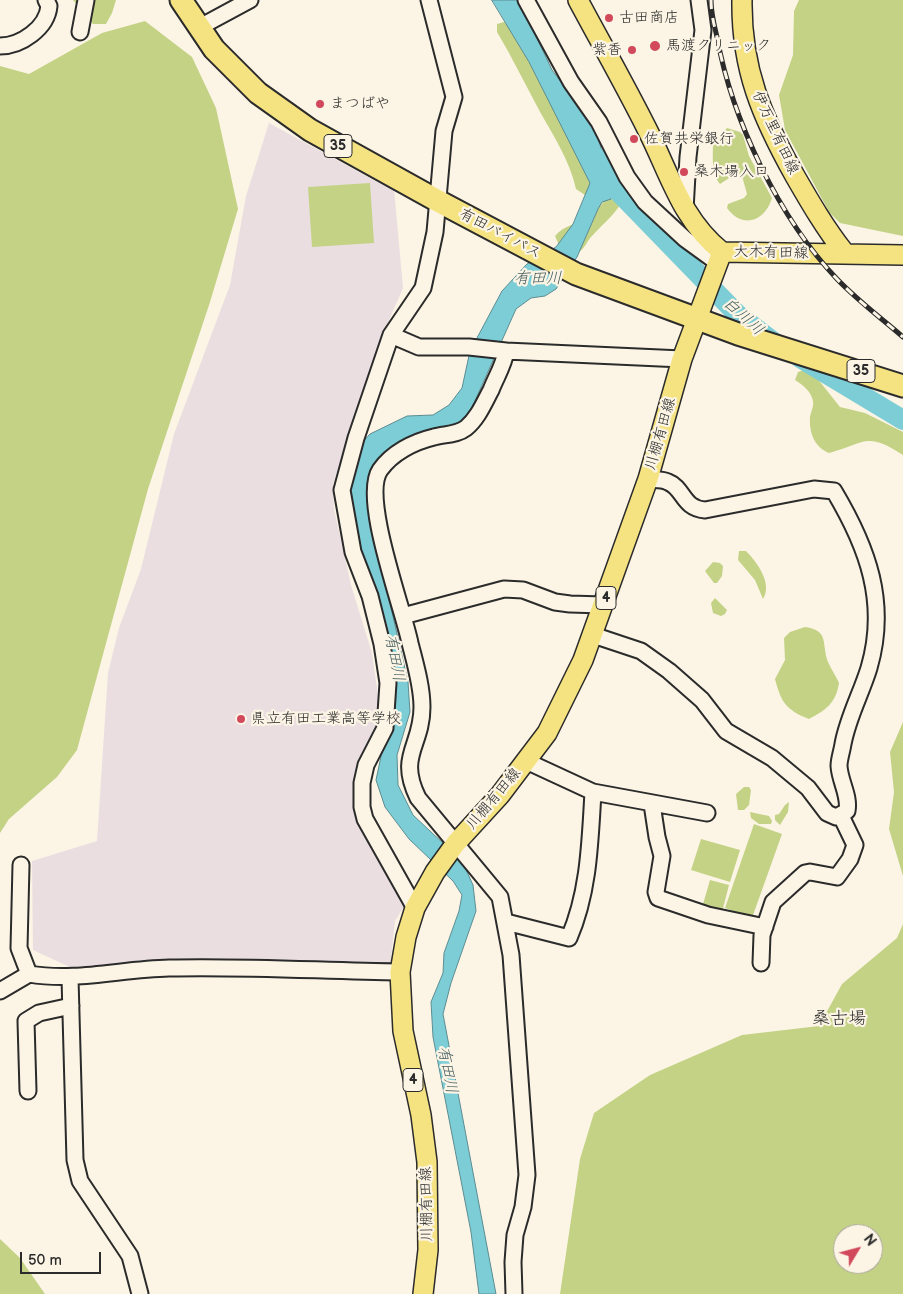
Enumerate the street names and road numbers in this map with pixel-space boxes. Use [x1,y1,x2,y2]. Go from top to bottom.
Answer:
street label: 伊万里有田線 [748,88,802,178]
road number: 35 [324,134,352,158]
street label: 有田バイパス [456,205,544,263]
street label: 大木有田線 [733,243,809,263]
road number: 35 [847,360,875,382]
street label: 川棚有田線 [642,395,680,473]
road number: 4 [596,586,616,610]
street label: 川棚有田線 [463,764,525,834]
road number: 4 [403,1068,423,1092]
street label: 川棚有田線 [417,1166,437,1242]

